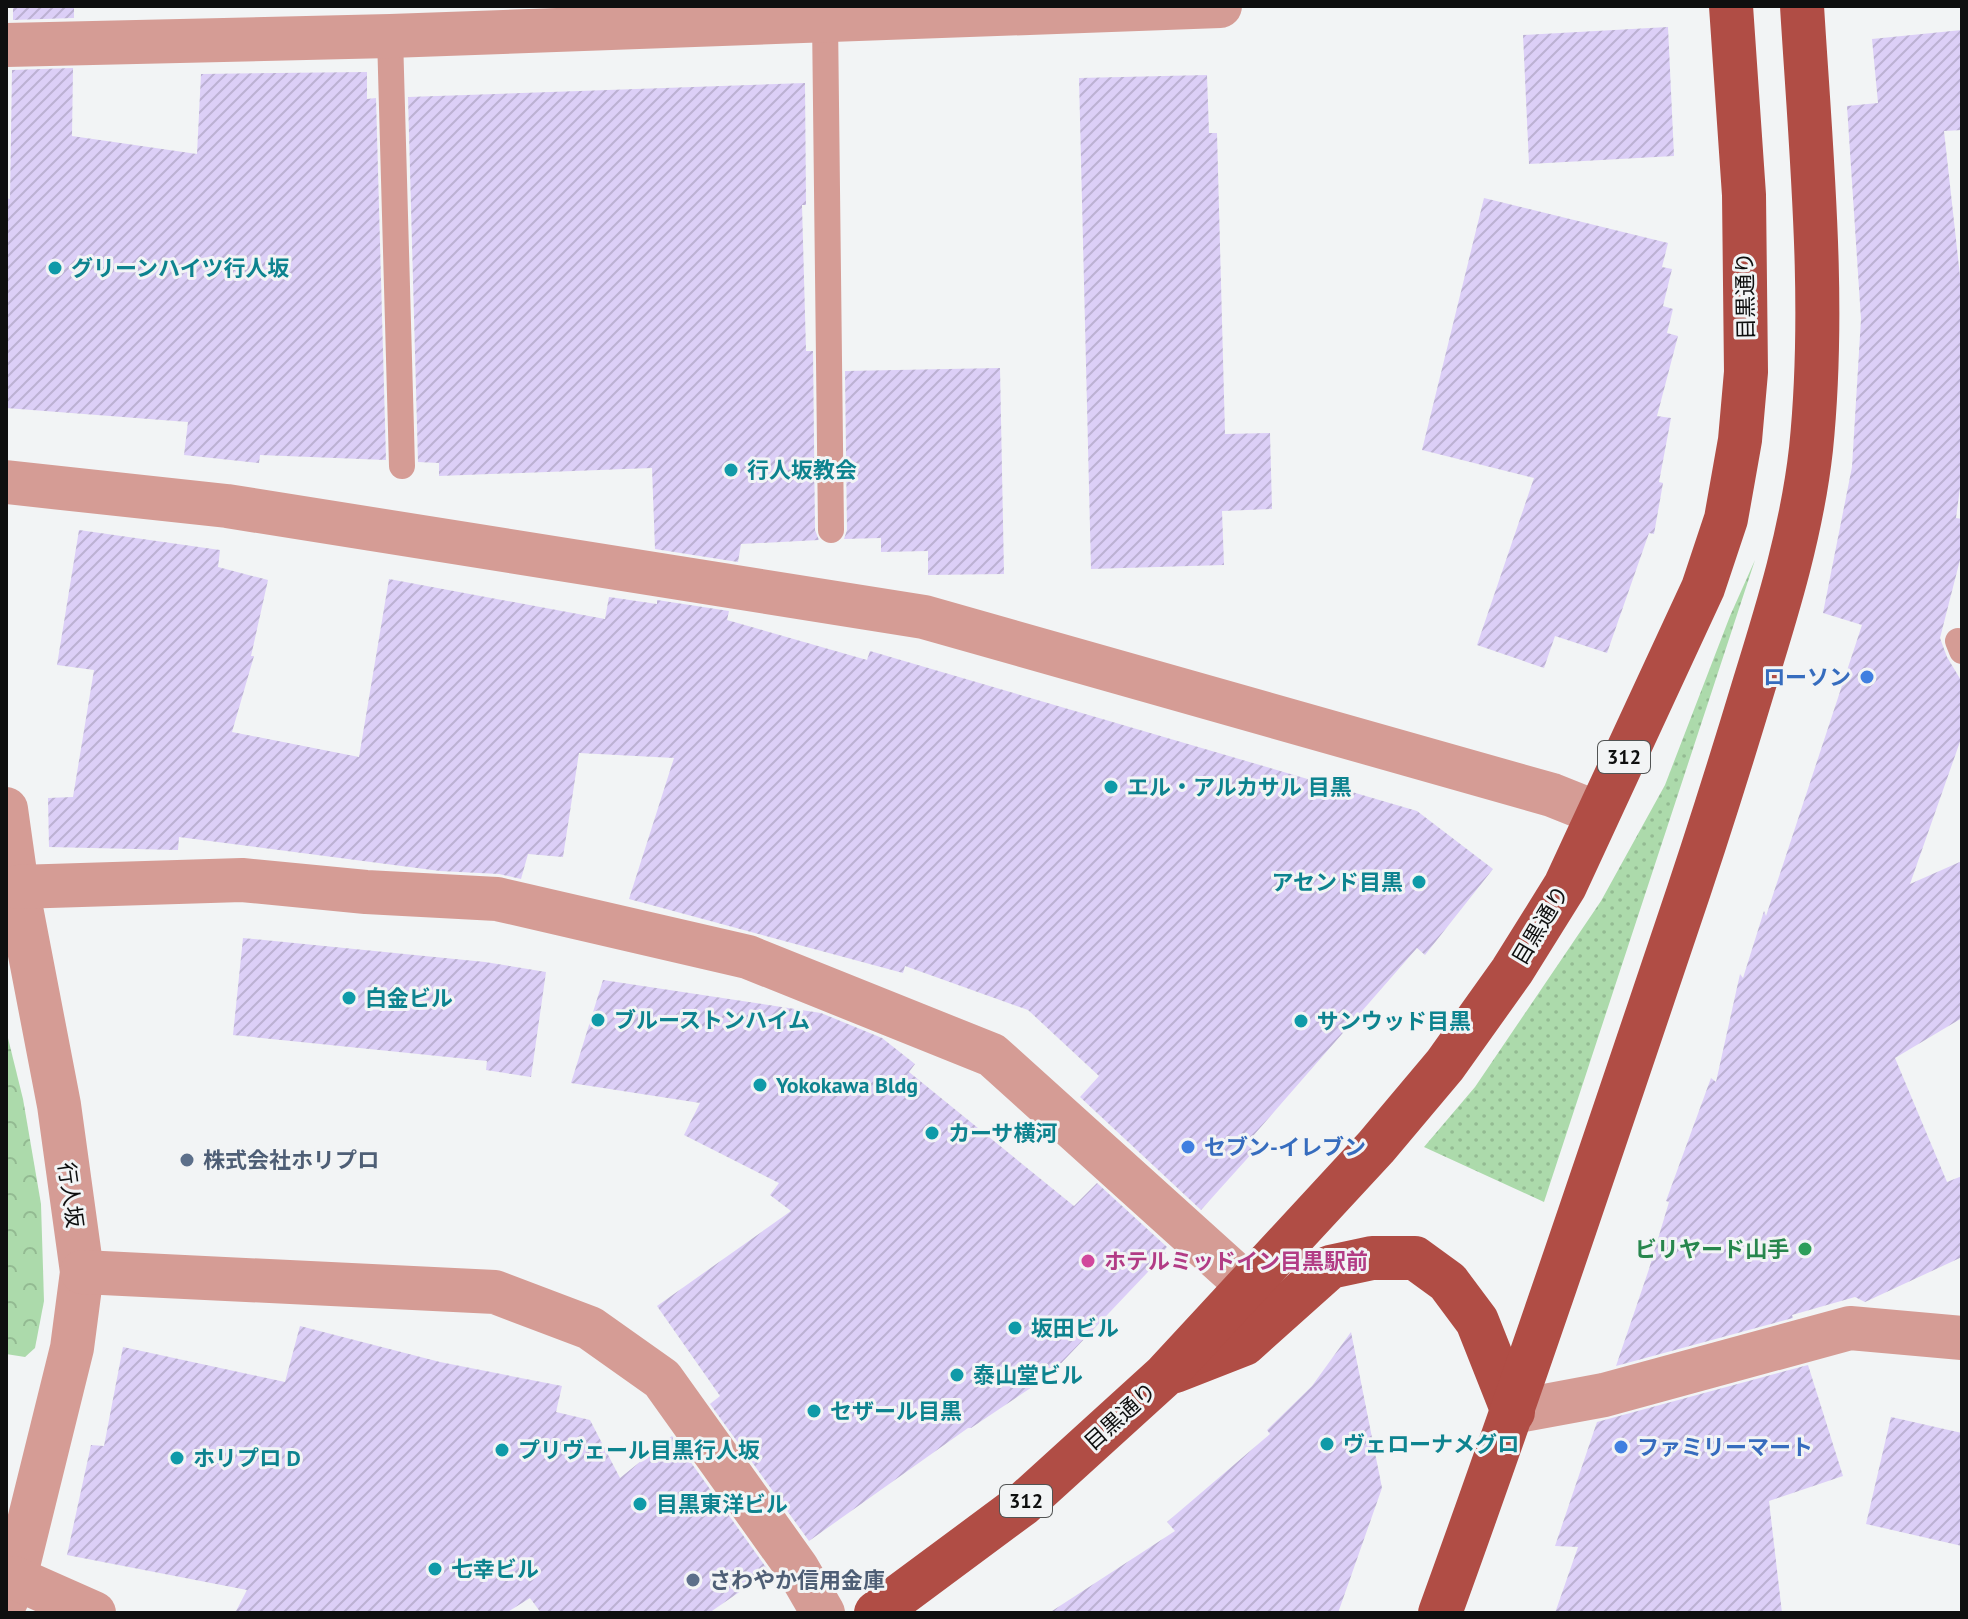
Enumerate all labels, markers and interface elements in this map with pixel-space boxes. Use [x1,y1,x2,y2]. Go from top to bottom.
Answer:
street label: 目黒通り [1730,252,1760,340]
place label: グリーンハイツ行人坂 [71,254,289,282]
marker: グリーンハイツ行人坂 [46,259,64,277]
place label: 行人坂教会 [747,456,857,484]
marker: 行人坂教会 [722,461,740,479]
place label: ローソン [1763,663,1851,691]
marker: ローソン [1858,668,1876,686]
road number: 312 [1598,741,1650,773]
place label: エル・アルカサル 目黒 [1127,773,1352,801]
marker: エル・アルカサル 目黒 [1102,778,1120,796]
place label: アセンド目黒 [1271,868,1403,896]
marker: アセンド目黒 [1410,873,1428,891]
street label: 目黒通り [1505,880,1575,970]
place label: 白金ビル [365,984,453,1012]
marker: 白金ビル [340,989,358,1007]
place label: ブルーストンハイム [614,1006,810,1034]
place label: サンウッド目黒 [1317,1007,1471,1035]
marker: ブルーストンハイム [589,1011,607,1029]
marker: サンウッド目黒 [1292,1012,1310,1030]
place label: Yokokawa Bldg [775,1071,918,1099]
marker: Yokokawa Bldg [751,1076,769,1094]
place label: カーサ横河 [948,1119,1058,1147]
marker: カーサ横河 [923,1124,941,1142]
place label: セブン-イレブン [1204,1133,1366,1161]
marker: セブン-イレブン [1179,1138,1197,1156]
place label: 株式会社ホリプロ [203,1146,379,1174]
marker: 株式会社ホリプロ [178,1151,196,1169]
street label: 行人坂 [53,1160,89,1230]
place label: ビリヤード山手 [1635,1235,1789,1263]
marker: ビリヤード山手 [1796,1240,1814,1258]
place label: ホテルミッドイン目黒駅前 [1104,1247,1368,1275]
marker: ホテルミッドイン目黒駅前 [1079,1252,1097,1270]
place label: 坂田ビル [1031,1314,1119,1342]
marker: 坂田ビル [1006,1319,1024,1337]
place label: 泰山堂ビル [973,1361,1083,1389]
marker: 泰山堂ビル [948,1366,966,1384]
street label: 目黒通り [1078,1376,1162,1456]
place label: セザール目黒 [830,1397,962,1425]
marker: セザール目黒 [805,1402,823,1420]
place label: ヴェローナメグロ [1343,1430,1519,1458]
place label: ファミリーマート [1637,1433,1813,1461]
marker: ヴェローナメグロ [1318,1435,1336,1453]
place label: プリヴェール目黒行人坂 [518,1436,760,1464]
marker: ファミリーマート [1612,1438,1630,1456]
marker: プリヴェール目黒行人坂 [493,1441,511,1459]
place label: ホリプロ D [193,1444,301,1472]
marker: ホリプロ D [168,1449,186,1467]
road number: 312 [1000,1485,1052,1517]
place label: 目黒東洋ビル [656,1490,788,1518]
marker: 目黒東洋ビル [631,1495,649,1513]
place label: 七幸ビル [451,1555,539,1583]
marker: 七幸ビル [426,1560,444,1578]
place label: さわやか信用金庫 [709,1566,885,1594]
marker: さわやか信用金庫 [684,1571,702,1589]

